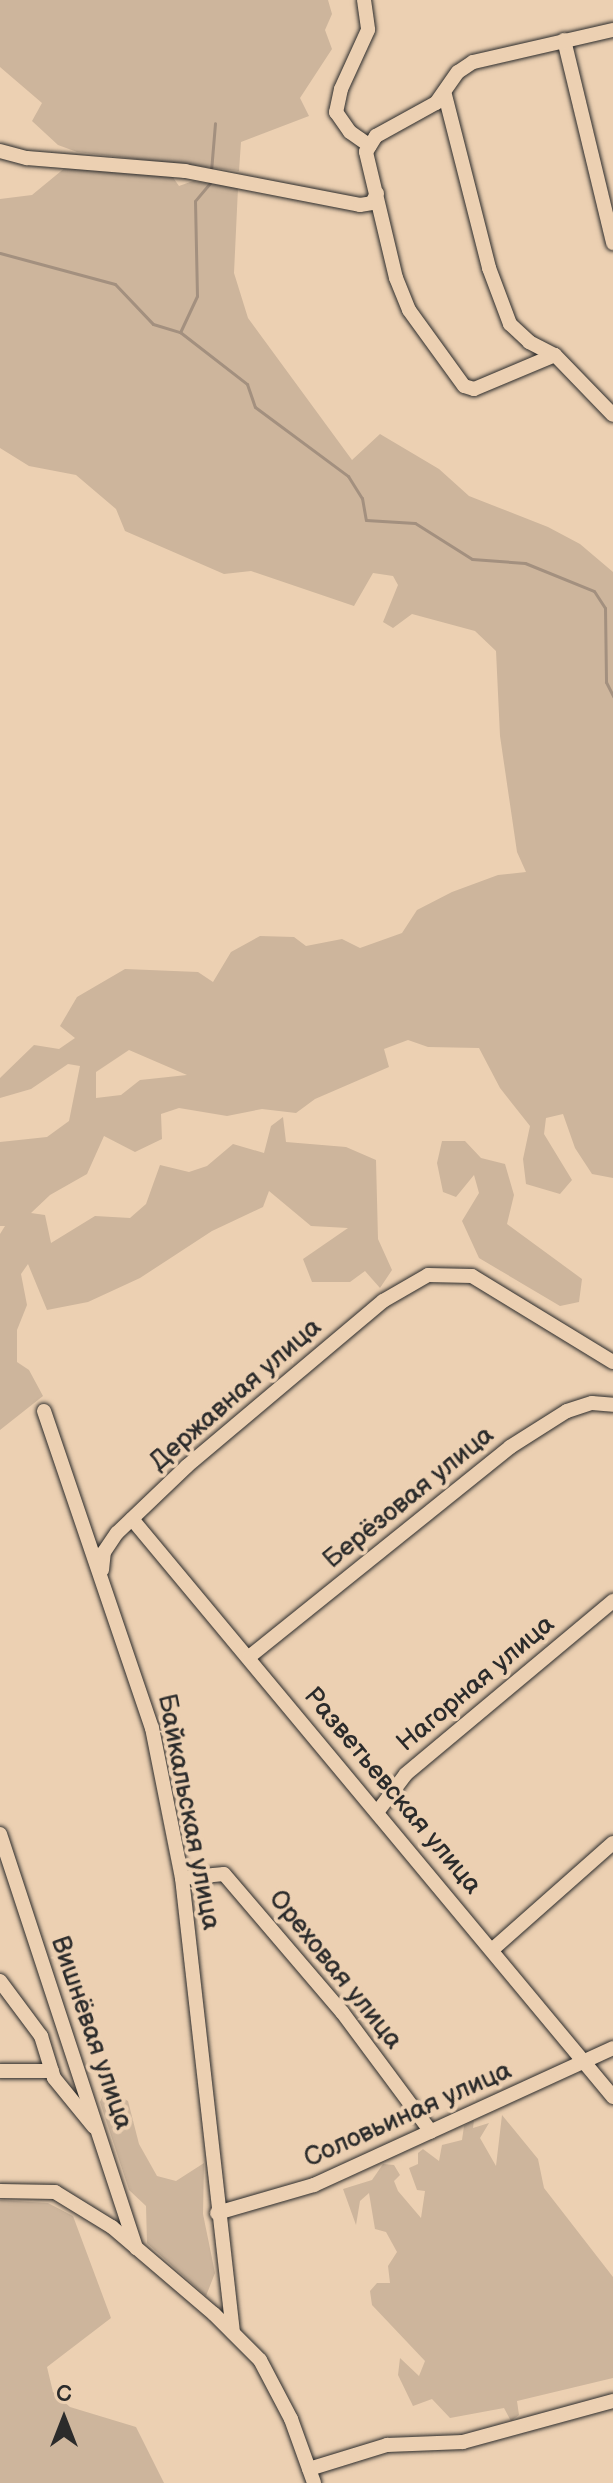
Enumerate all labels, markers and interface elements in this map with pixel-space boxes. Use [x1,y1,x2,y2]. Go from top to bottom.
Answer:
street label: Державная улица [144,1312,328,1478]
street label: Берёзовая улица [318,1420,500,1576]
street label: Нагорная улица [391,1609,561,1759]
street label: Разветьевская улица [296,1681,488,1901]
street label: Байкальская улица [150,1691,226,1933]
street label: Ореховая улица [261,1884,409,2056]
street label: Вишнёвая улица [43,1932,139,2134]
street label: Соловьиная улица [299,2055,517,2175]
north arrow [24,2379,104,2459]
text: С [56,2381,72,2408]

